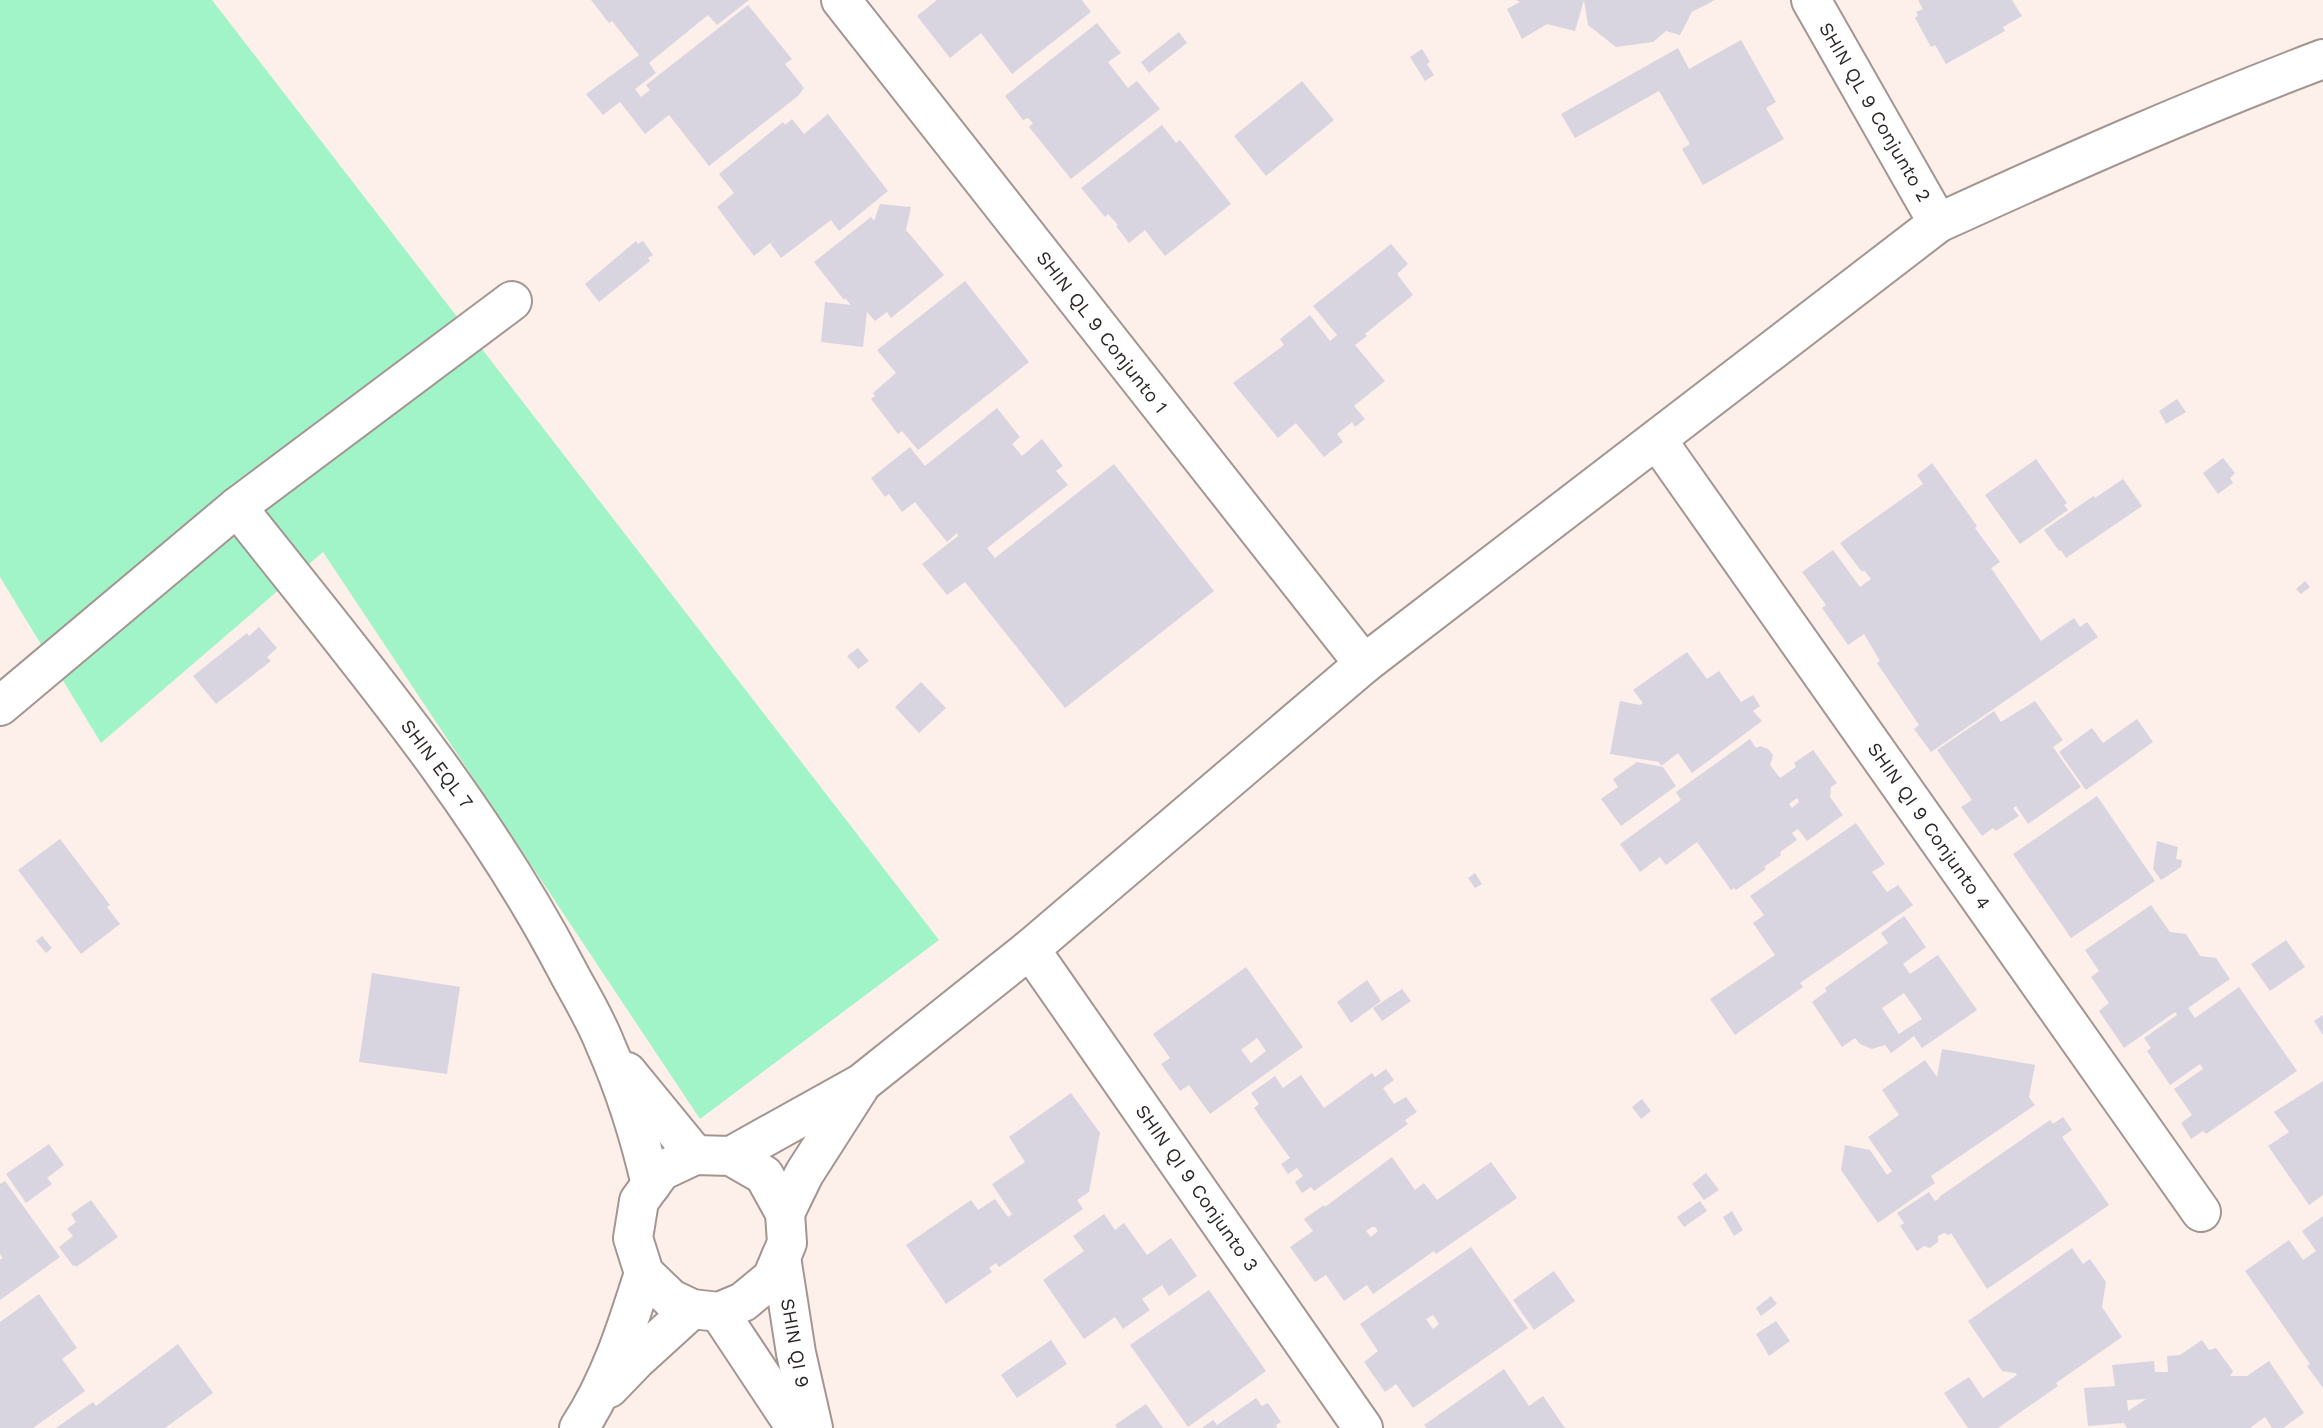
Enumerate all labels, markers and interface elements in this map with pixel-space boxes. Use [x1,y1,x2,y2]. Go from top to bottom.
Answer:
street label: SHIN QL 9 Conjunto 2 [1814,18,1936,206]
street label: SHIN QL 9 Conjunto 1 [1032,246,1172,418]
street label: SHIN EQL 7 [396,715,478,813]
street label: SHIN QI 9 Conjunto 4 [1863,738,1995,914]
street label: SHIN QI 9 Conjunto 3 [1131,1100,1263,1276]
street label: SHIN QI 9 [776,1297,814,1389]

